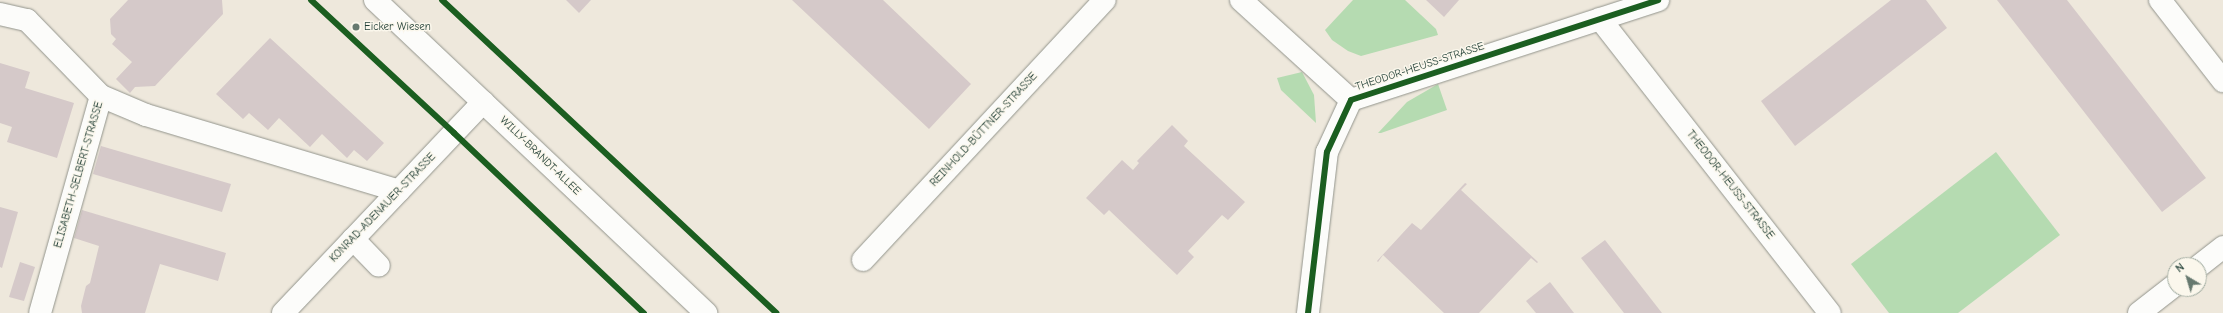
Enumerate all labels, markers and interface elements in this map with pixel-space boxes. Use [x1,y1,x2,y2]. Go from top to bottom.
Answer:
place label: Eicker Wiesen [364,20,431,34]
marker: Eicker Wiesen [351,22,361,32]
street label: THEODOR-HEUSS-STRASSE [1354,40,1486,94]
street label: REINHOLD-BÜTTNER-STRASSE [928,70,1040,190]
street label: ELISABETH-SELBERT-STRASSE [52,100,106,250]
street label: WILLY-BRANDT-ALLEE [497,114,583,198]
street label: THEODOR-HEUSS-STRASSE [1683,128,1777,242]
street label: KONRAD-ADENAUER-STRASSE [327,151,439,265]
north arrow [2167,257,2207,297]
text: N [2173,261,2187,275]

